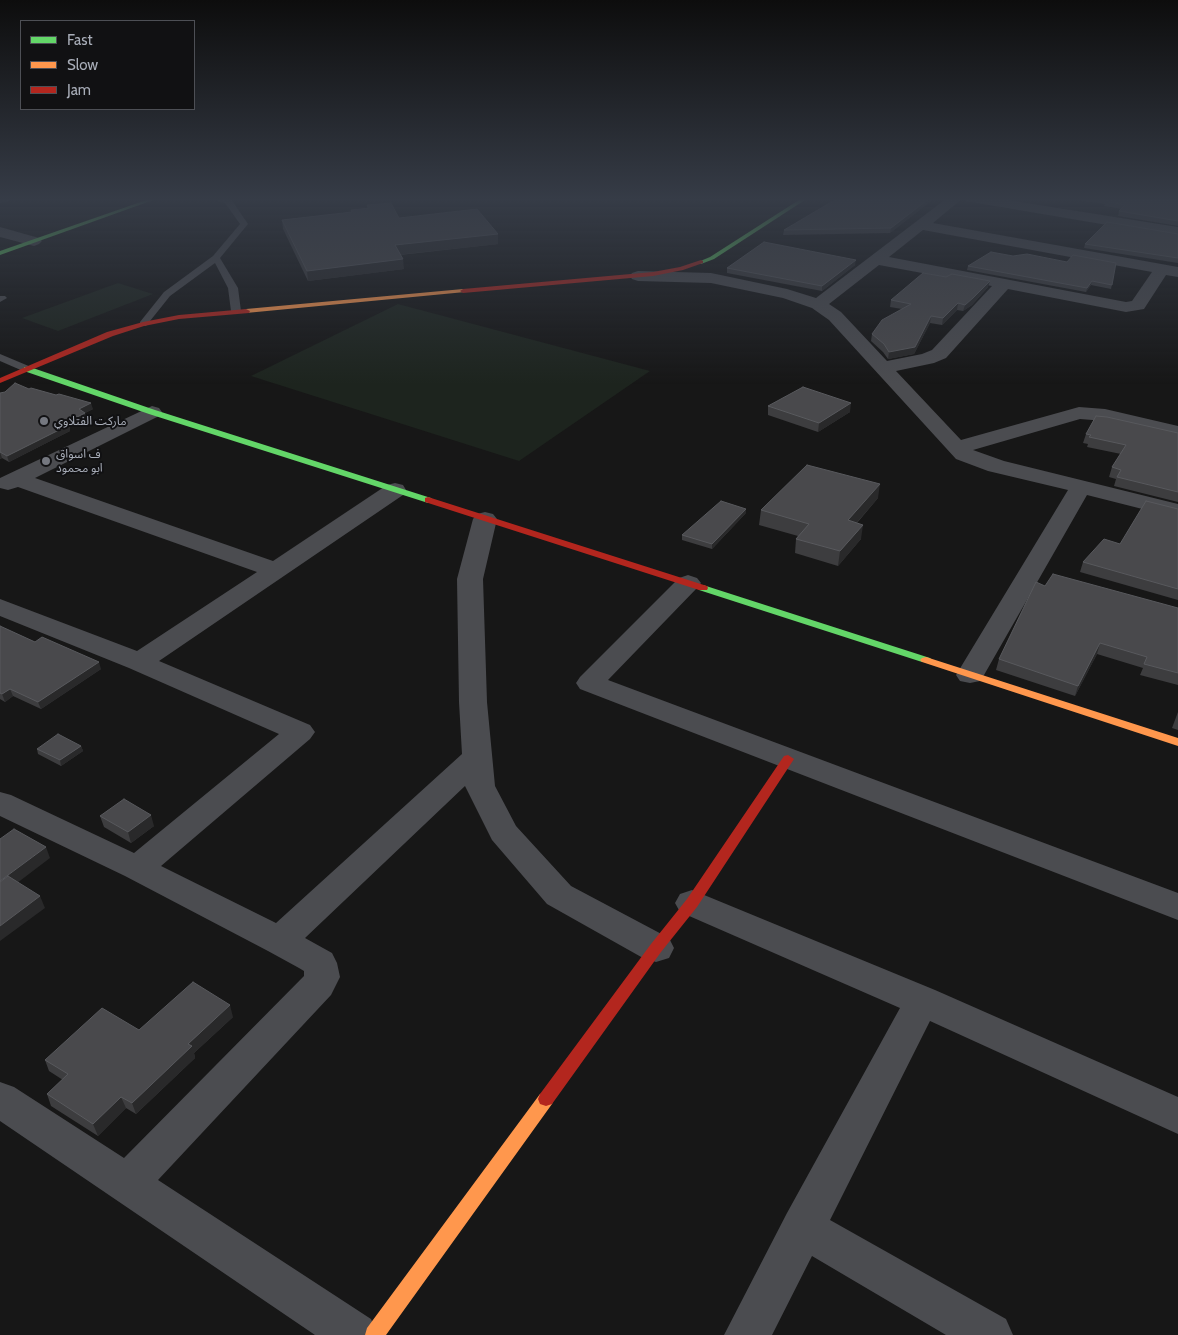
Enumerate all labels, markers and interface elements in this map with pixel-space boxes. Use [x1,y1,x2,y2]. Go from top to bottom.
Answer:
legend [20,20,195,110]
text: Fast [67,31,92,49]
text: Slow [67,56,98,74]
text: Jam [67,81,91,99]
place label: ماركت الفتلاوي [54,414,127,428]
marker: ماركت الفتلاوي [38,415,50,427]
place label: ف اسواق ابو محمود [56,447,103,475]
marker: ف اسواق ابو محمود [40,455,52,467]

